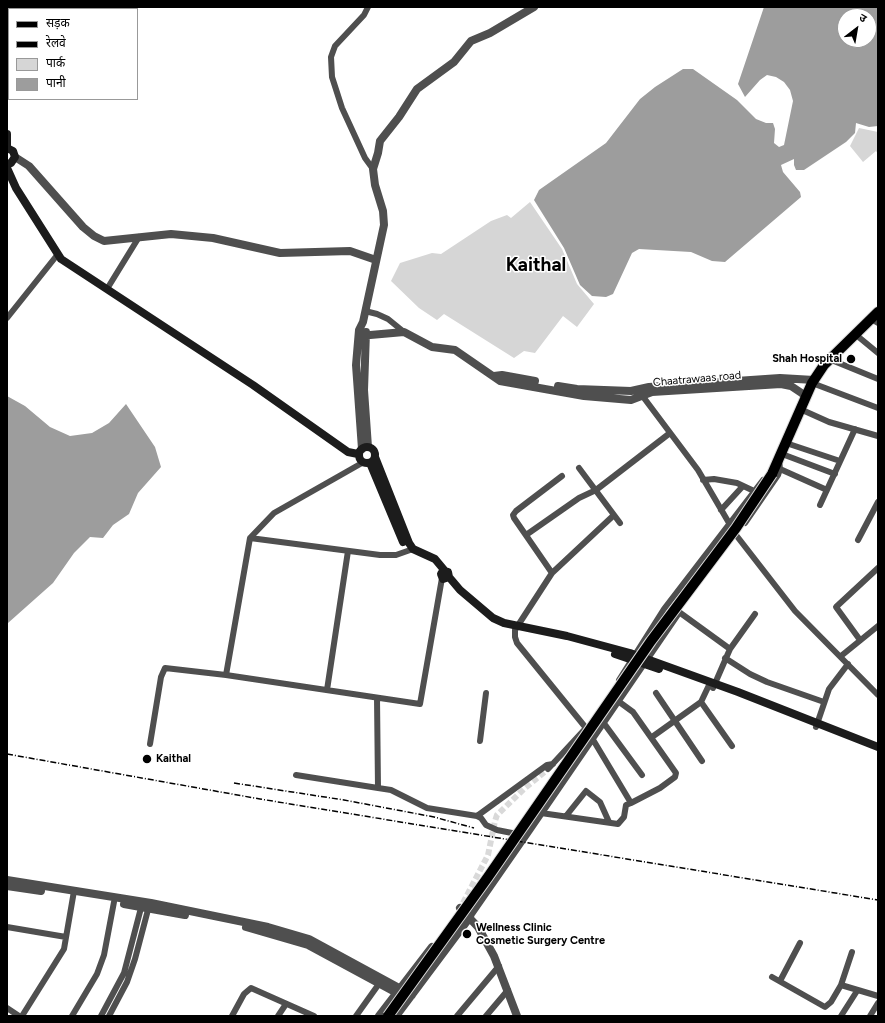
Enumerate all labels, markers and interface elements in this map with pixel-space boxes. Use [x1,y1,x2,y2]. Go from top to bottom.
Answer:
legend [8,8,138,100]
north arrow [837,8,877,48]
text: उ [857,11,869,25]
text: सड़क [46,16,70,30]
text: रेलवे [46,36,66,50]
text: पार्क [46,56,65,70]
text: पानी [46,76,66,90]
district label: Kaithal [506,254,566,276]
place label: Shah Hospital [772,352,842,366]
marker: Shah Hospital [845,353,857,365]
street label: Chaatrawaas road [652,369,742,389]
place label: Kaithal [156,752,191,766]
marker: Kaithal [141,753,153,765]
place label: Wellness Clinic Cosmetic Surgery Centre [476,921,605,947]
marker: Wellness Clinic Cosmetic Surgery Centre [461,928,473,940]

